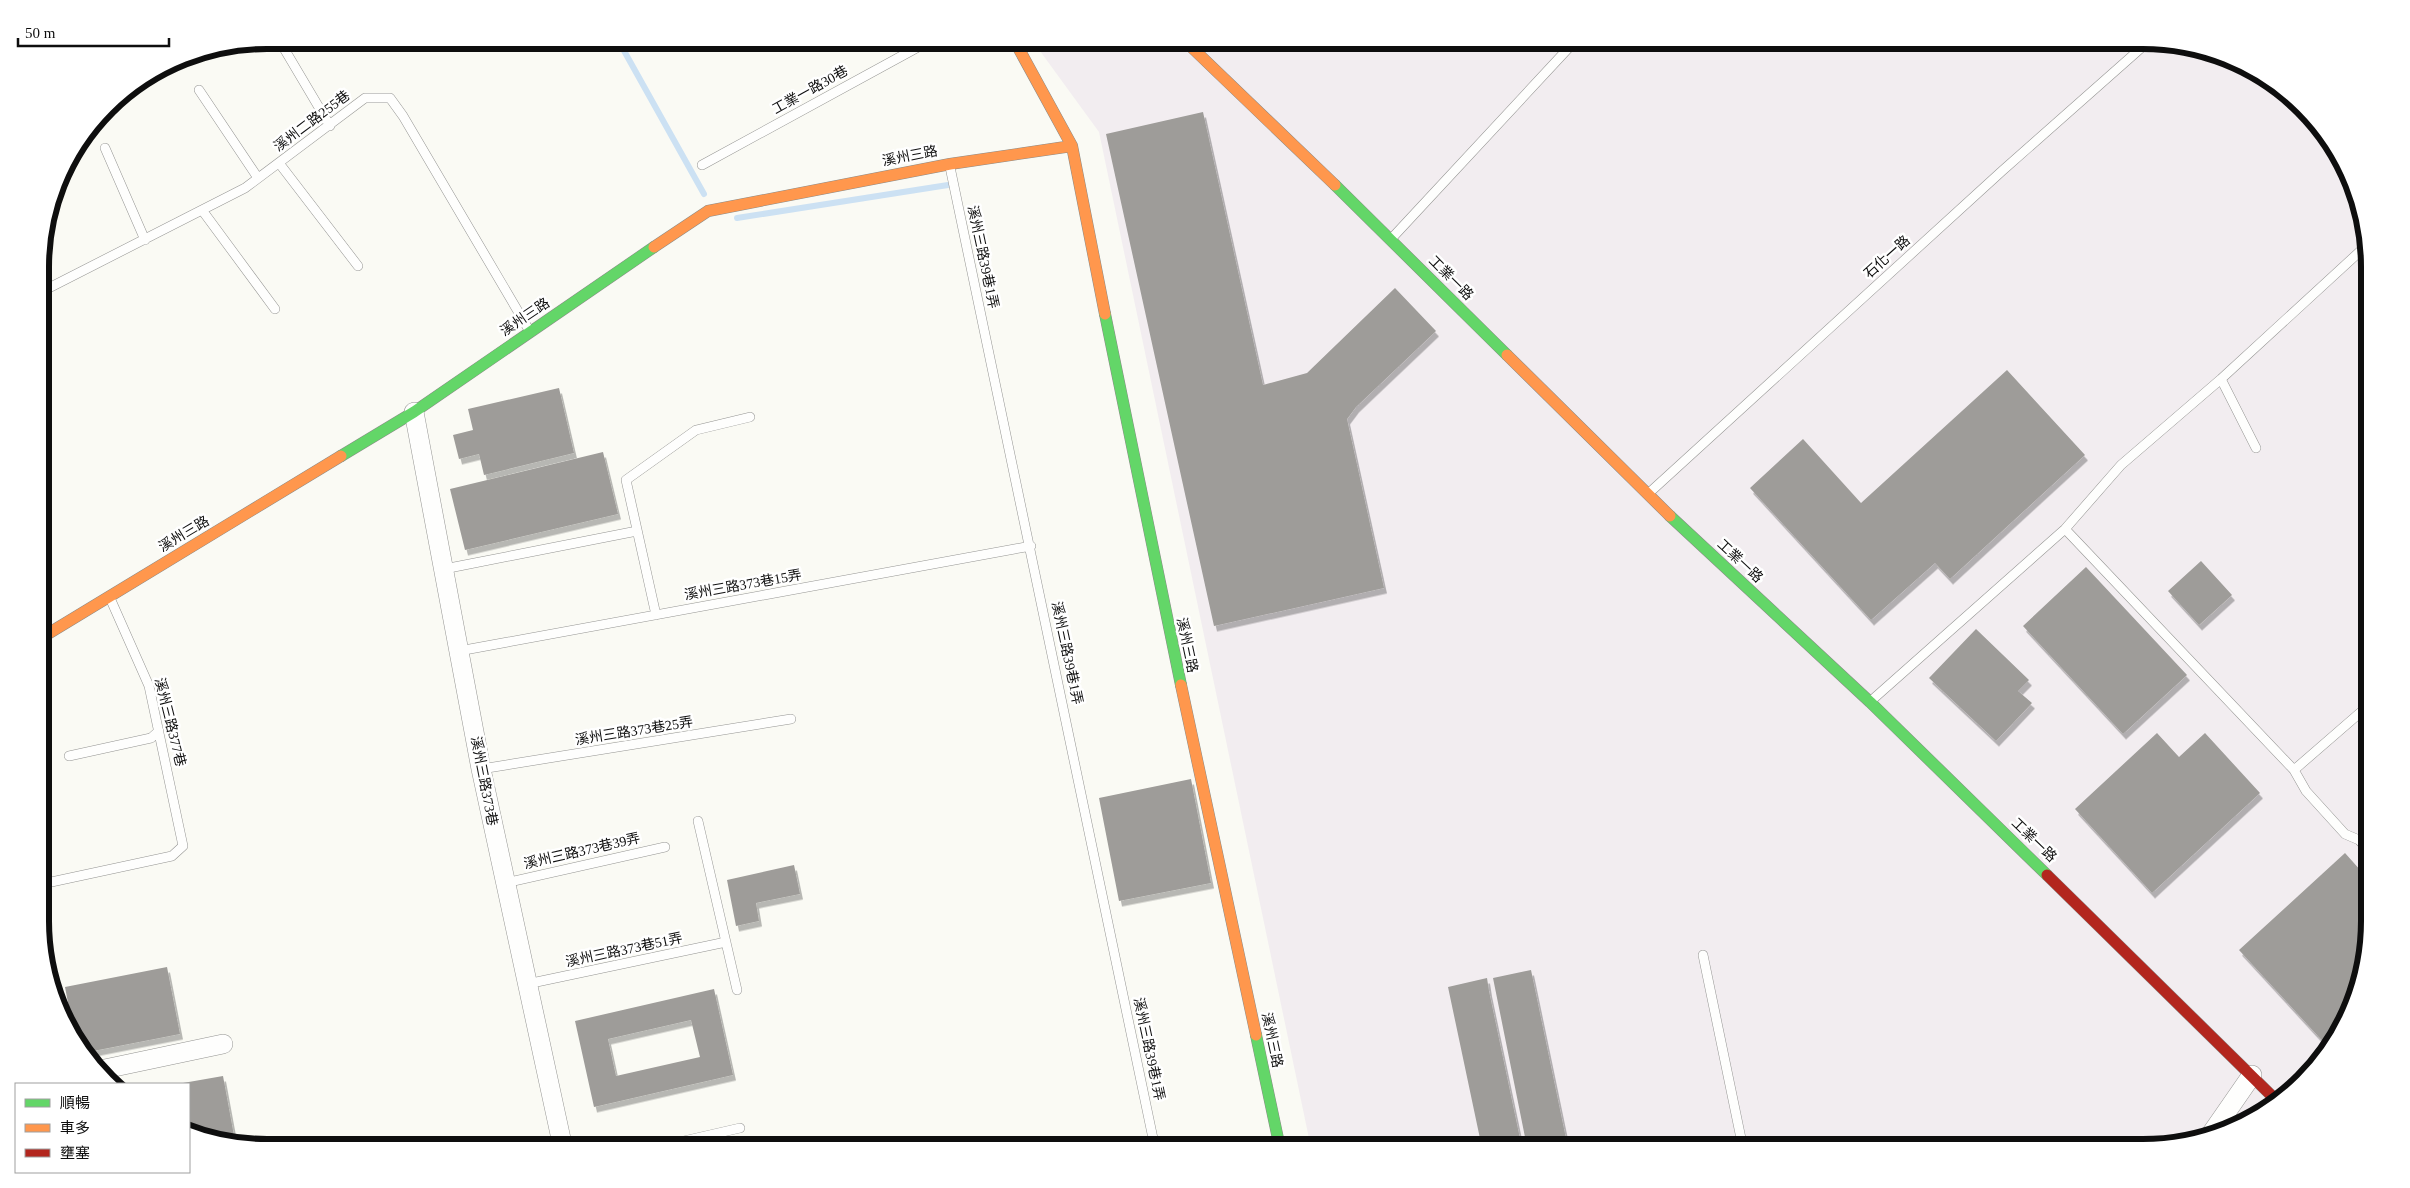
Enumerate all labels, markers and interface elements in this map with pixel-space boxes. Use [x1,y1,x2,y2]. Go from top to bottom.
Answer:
scale bar [18,15,169,47]
text: 50 m [25,25,56,41]
street label: 工業一路30巷 [770,63,850,117]
street label: 溪州二路255巷 [271,87,353,154]
street label: 溪州三路 [881,142,939,169]
street label: 溪州三路39巷1弄 [965,204,1002,310]
street label: 石化一路 [1861,232,1913,281]
street label: 工業一路 [1426,253,1476,303]
street label: 溪州三路 [497,294,552,339]
street label: 溪州三路 [156,512,212,555]
street label: 工業一路 [1714,536,1766,586]
street label: 溪州三路373巷15弄 [683,566,803,603]
street label: 溪州三路39巷1弄 [1049,600,1086,706]
street label: 溪州三路 [1174,616,1201,674]
street label: 溪州三路377巷 [152,676,189,768]
street label: 溪州三路373巷25弄 [574,713,694,748]
street label: 溪州三路373巷 [468,735,501,827]
street label: 工業一路 [2009,815,2059,865]
street label: 溪州三路373巷39弄 [522,829,642,872]
street label: 溪州三路373巷51弄 [564,929,684,970]
street label: 溪州三路39巷1弄 [1131,996,1168,1102]
street label: 溪州三路 [1259,1011,1286,1069]
legend [15,1083,190,1173]
text: 順暢 [60,1095,90,1111]
text: 車多 [60,1120,90,1136]
text: 壅塞 [60,1145,90,1161]

